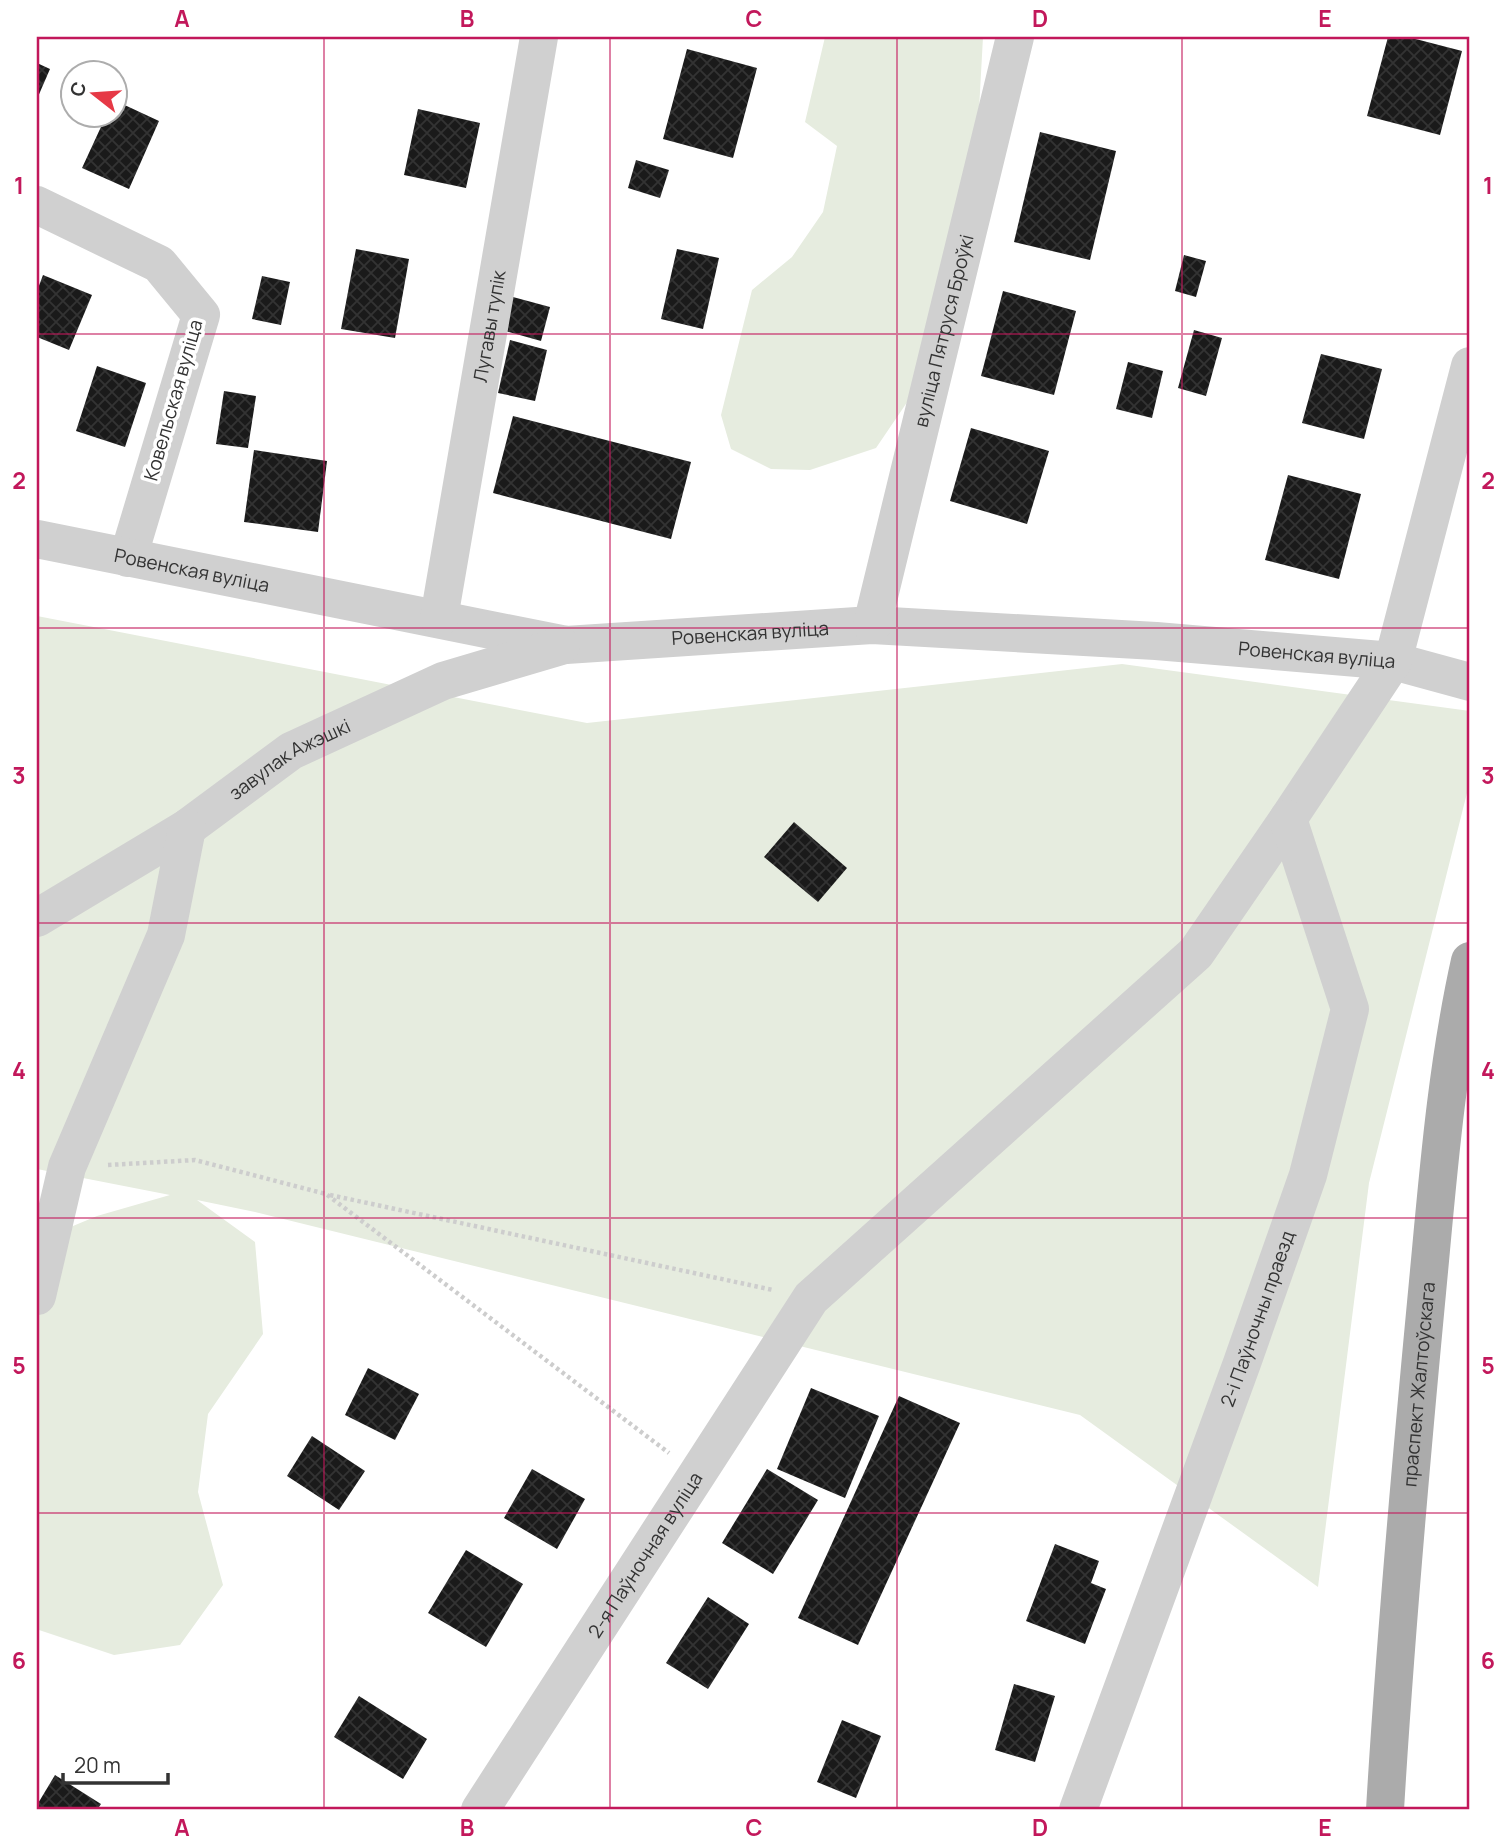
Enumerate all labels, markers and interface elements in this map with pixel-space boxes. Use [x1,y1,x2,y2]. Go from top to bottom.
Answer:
text: A [174,2,190,34]
text: B [460,2,474,34]
text: C [746,2,763,34]
text: D [1032,2,1048,34]
text: E [1318,2,1332,34]
north arrow [60,60,130,130]
text: С [63,79,92,100]
text: 1 [14,169,24,201]
text: 1 [1483,169,1493,201]
street label: вуліца Пятруся Броўкі [908,232,980,430]
street label: Лугавы тупік [467,268,512,384]
street label: Ковельская вуліца [138,316,208,484]
text: 2 [12,464,26,496]
text: 2 [1481,464,1495,496]
street label: Ровенская вуліца [112,542,272,598]
street label: Ровенская вуліца [671,615,830,651]
street label: Ровенская вуліца [1237,635,1396,674]
street label: завулак Ажэшкі [223,712,355,806]
text: 3 [12,759,26,791]
text: 3 [1481,759,1495,791]
text: 4 [12,1054,26,1086]
text: 4 [1481,1054,1495,1086]
street label: 2-і Паўночны праезд [1214,1227,1300,1410]
street label: праспект Жалтоўскага [1396,1281,1441,1488]
text: 5 [12,1349,26,1381]
text: 5 [1481,1349,1495,1381]
street label: 2-я Паўночная вуліца [582,1467,708,1643]
text: 6 [12,1644,26,1676]
text: 6 [1481,1644,1495,1676]
scale bar [63,1742,168,1786]
text: 20 m [74,1751,121,1779]
text: A [174,1811,190,1843]
text: B [460,1811,474,1843]
text: C [746,1811,763,1843]
text: D [1032,1811,1048,1843]
text: E [1318,1811,1332,1843]

